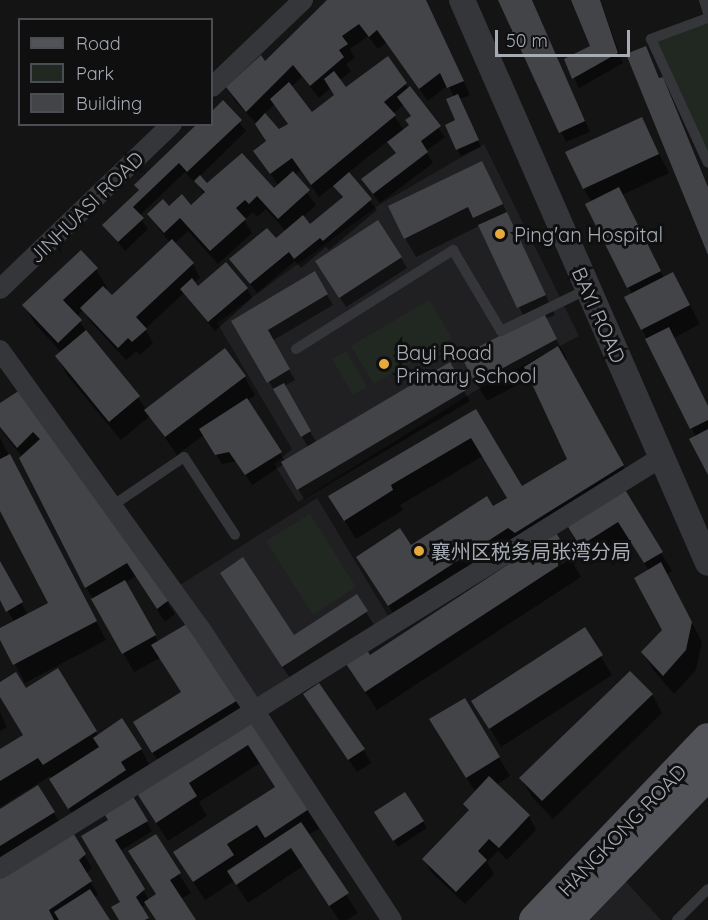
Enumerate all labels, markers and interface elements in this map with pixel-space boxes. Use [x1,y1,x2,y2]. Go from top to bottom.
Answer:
legend [18,18,213,126]
scale bar [498,18,633,56]
text: 50 m [506,29,548,52]
text: Road [76,32,121,55]
text: Park [76,62,114,85]
text: Building [76,92,142,115]
street label: JINHUASI ROAD [24,146,148,268]
place label: Ping'an Hospital [514,222,663,246]
marker: Ping'an Hospital [491,225,509,243]
street label: BAYI ROAD [567,263,631,367]
place label: Bayi Road Primary School [396,340,536,387]
marker: Bayi Road Primary School [377,357,391,371]
place label: 襄州区税务局张湾分局 [431,539,631,563]
marker: 襄州区税务局张湾分局 [412,544,426,558]
street label: HANGKONG ROAD [553,759,691,901]

